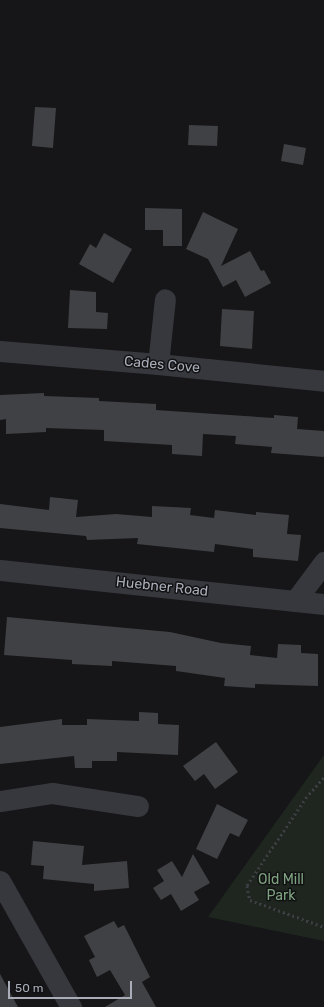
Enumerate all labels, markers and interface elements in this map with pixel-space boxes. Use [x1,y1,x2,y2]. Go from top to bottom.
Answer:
street label: Cades Cove [123,353,201,377]
street label: Huebner Road [115,574,209,600]
park label: Old Mill Park [258,872,304,904]
scale bar [10,973,134,999]
text: 50 m [15,981,43,995]

